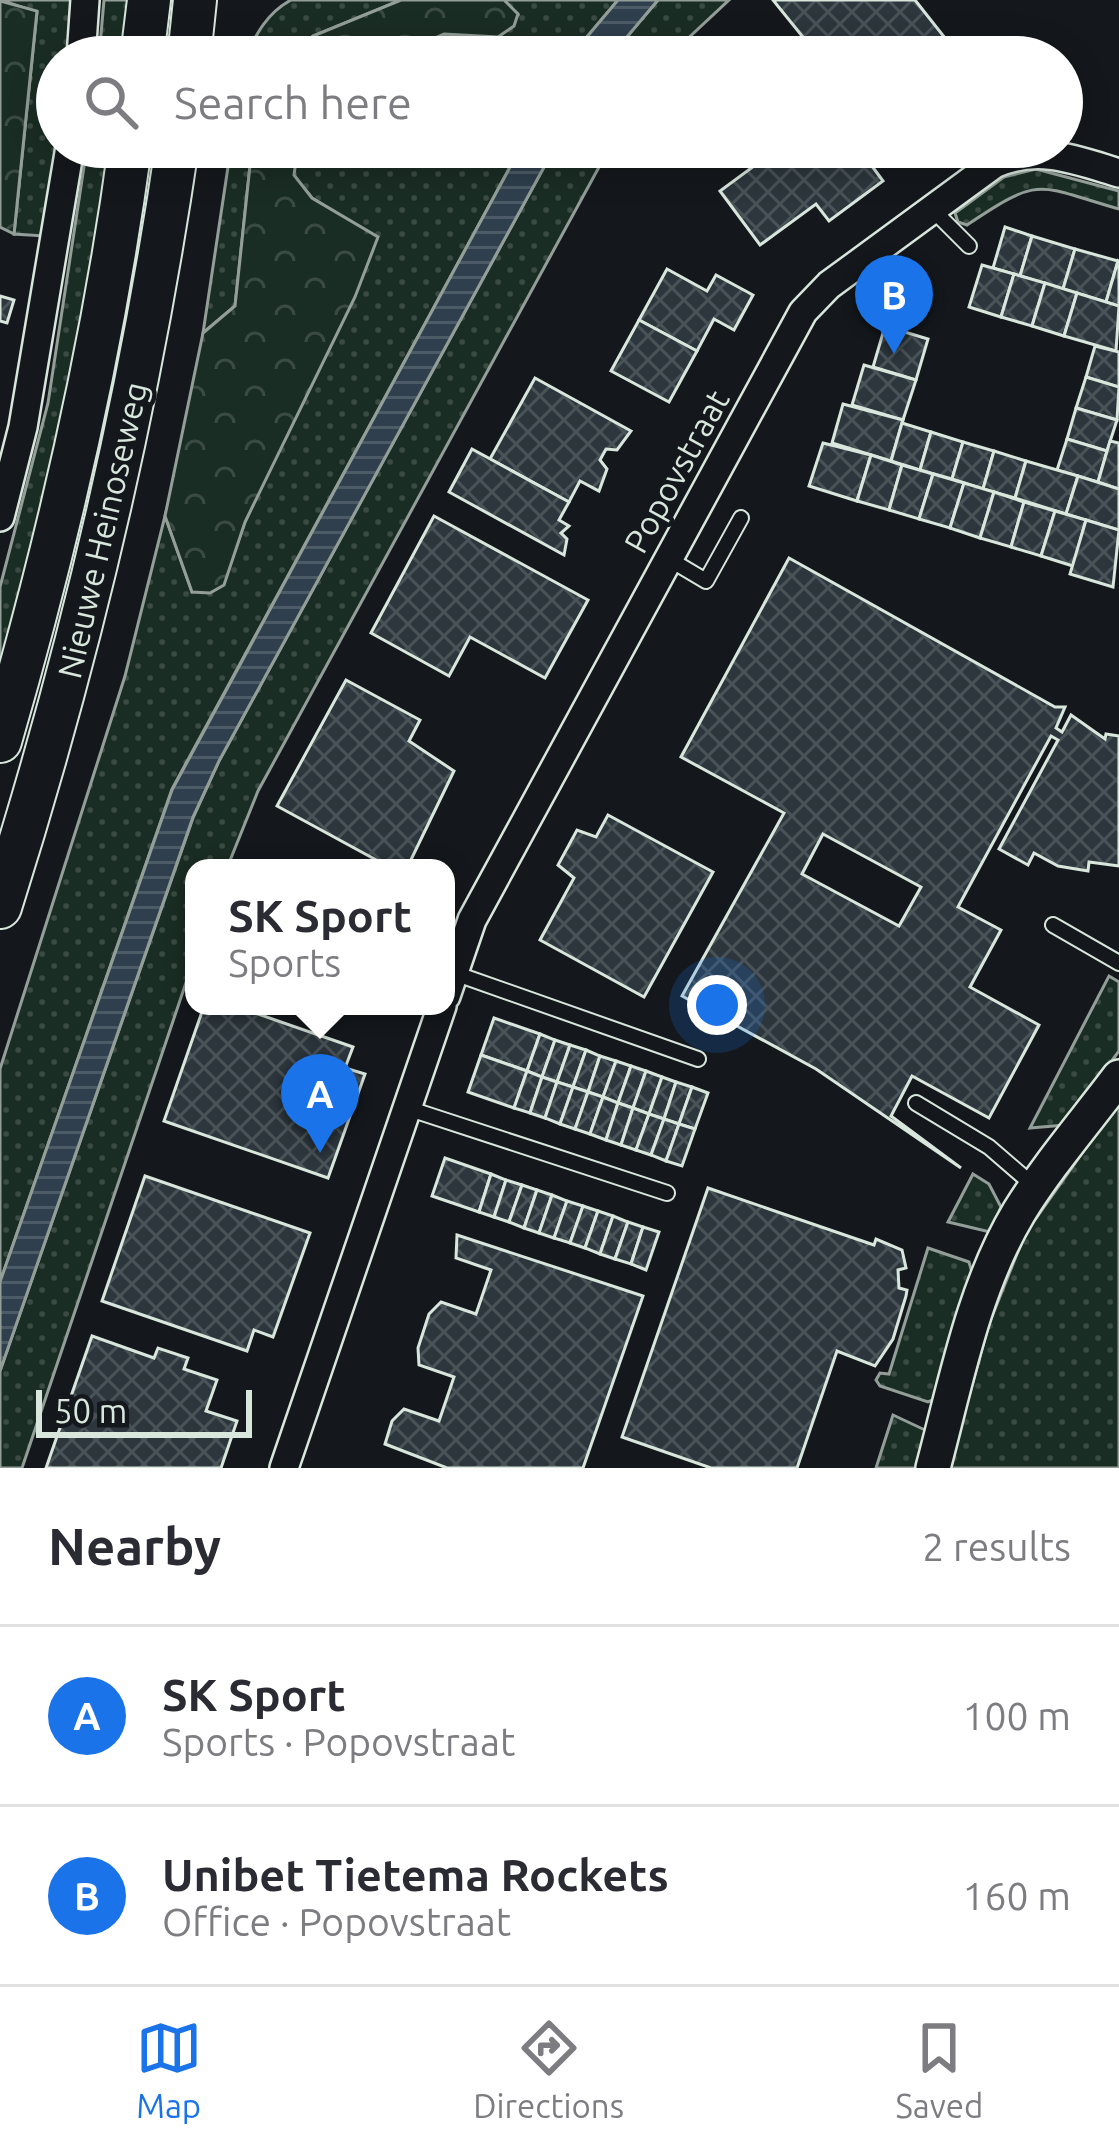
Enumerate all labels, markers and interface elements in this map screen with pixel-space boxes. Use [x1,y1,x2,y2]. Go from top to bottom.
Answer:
search box [36,36,1083,168]
icon: search [78,69,144,135]
text: Search here [174,77,412,128]
pin: B [855,255,933,354]
street label: Nieuwe Heinoseweg [50,378,154,682]
street label: Popovstraat [616,383,736,559]
popup [185,859,455,1015]
text: SK Sport [228,890,412,941]
text: Sports [228,941,341,984]
your location [687,975,747,1035]
pin: A [281,1054,359,1153]
scale bar [36,1384,252,1437]
text: 50 m [54,1392,127,1429]
text: Nearby [48,1517,221,1575]
text: 2 results [922,1525,1071,1568]
text: SK Sport [162,1669,346,1720]
text: A [73,1694,101,1737]
text: 100 m [962,1694,1071,1737]
text: Sports · Popovstraat [162,1720,515,1763]
text: Unibet Tietema Rockets [162,1849,669,1900]
text: B [74,1874,100,1917]
text: 160 m [962,1874,1071,1917]
text: Office · Popovstraat [162,1900,511,1943]
tab: Map [136,2015,202,2124]
tab: Directions [473,2015,624,2124]
tab: Saved [895,2015,983,2124]

